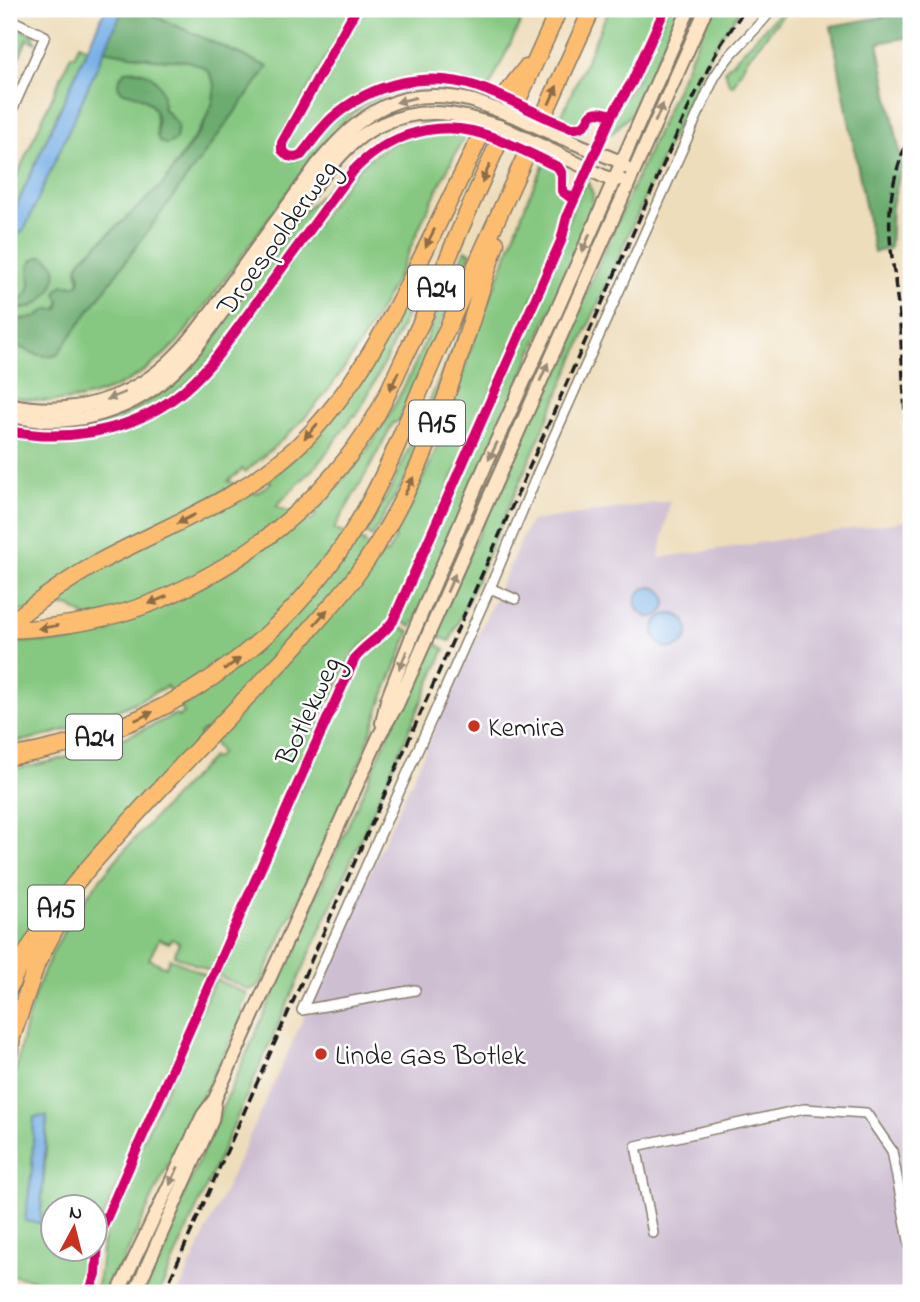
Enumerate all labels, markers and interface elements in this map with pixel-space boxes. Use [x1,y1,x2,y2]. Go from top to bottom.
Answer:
one-way arrow [548,85,559,106]
one-way arrow [395,95,417,106]
one-way arrow [653,103,665,123]
street label: Droespolderweg [207,152,350,327]
one-way arrow [480,163,492,183]
one-way arrow [425,228,436,248]
one-way arrow [580,233,591,254]
road number: A24 [408,266,464,310]
one-way arrow [538,362,550,382]
one-way arrow [388,371,400,391]
one-way arrow [105,390,126,401]
road number: A15 [409,400,465,446]
one-way arrow [304,422,320,439]
one-way arrow [487,441,498,461]
one-way arrow [403,476,415,496]
one-way arrow [176,513,196,525]
one-way arrow [446,573,457,594]
one-way arrow [147,595,168,606]
one-way arrow [313,609,328,626]
one-way arrow [37,622,59,633]
one-way arrow [397,649,408,670]
street label: Botlekweg [267,650,353,774]
one-way arrow [223,657,241,671]
place label: Kemira [488,709,565,750]
one-way arrow [133,710,154,721]
road number: A24 [66,715,122,760]
marker: Kemira [466,718,482,734]
road number: A15 [28,886,84,931]
place label: Linde Gas Botlek [335,1037,526,1078]
marker: Linde Gas Botlek [313,1046,329,1062]
one-way arrow [168,1166,179,1186]
north arrow [38,1194,108,1264]
text: N [68,1199,84,1228]

